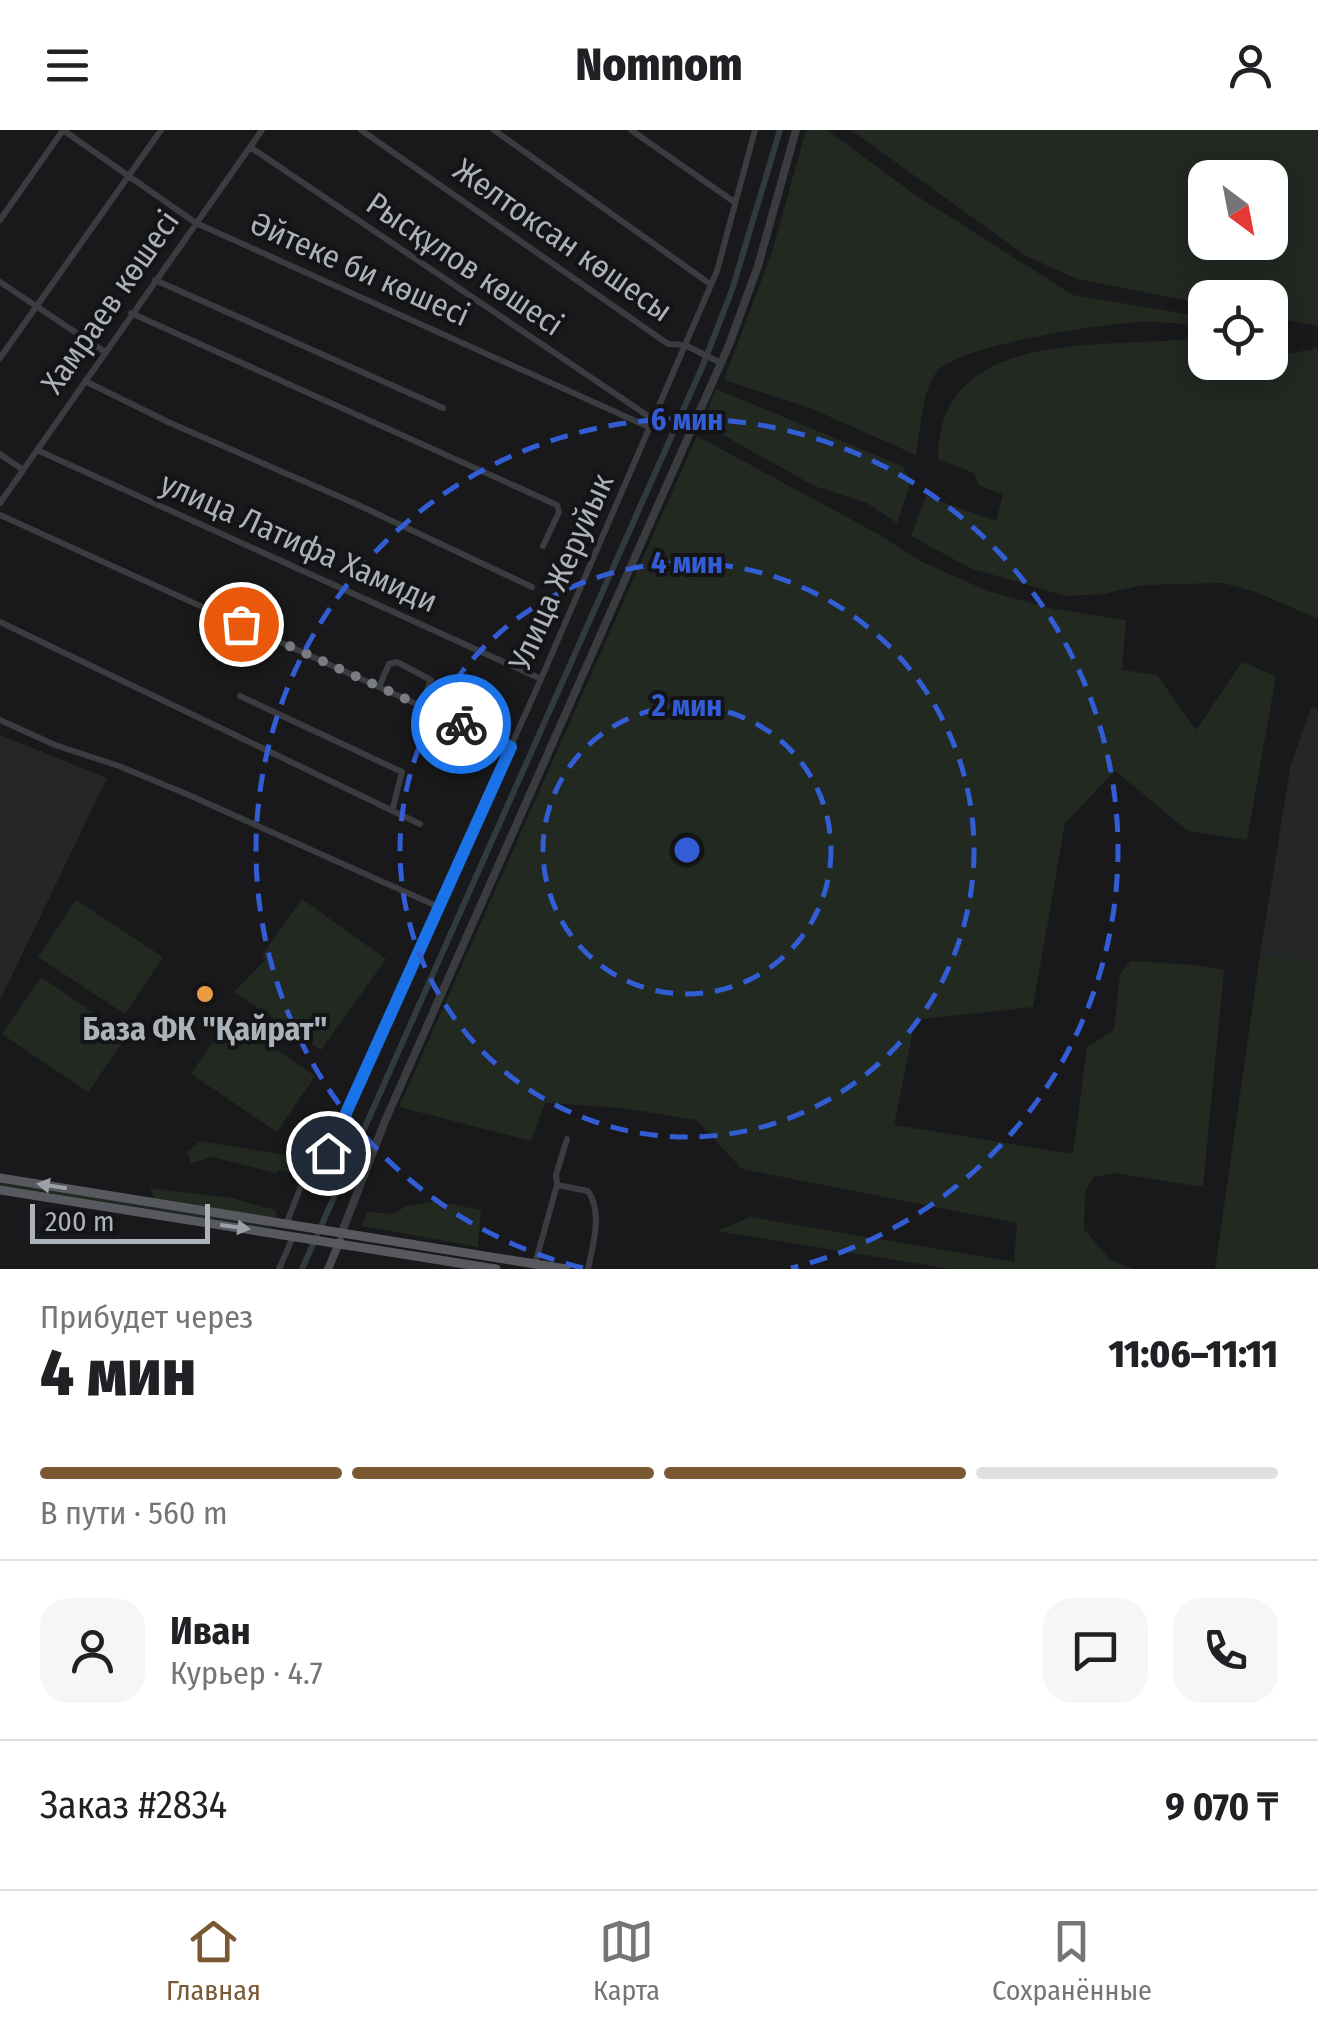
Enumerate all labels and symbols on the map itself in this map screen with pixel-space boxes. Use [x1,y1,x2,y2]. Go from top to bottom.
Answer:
street label: Желтоксан көшесы [447,150,679,330]
north arrow [1188,160,1288,260]
street label: Рысқұлов көшесі [359,184,571,344]
street label: Хамраев көшесі [33,203,187,401]
street label: Әйтеке би көшесі [245,204,475,334]
text: 6 мин [651,402,723,438]
street label: улица Латифа Хамиди [155,464,443,620]
street label: Улица Жеруйык [500,468,621,677]
text: 4 мин [651,545,723,581]
pin [199,582,284,667]
courier [411,674,511,774]
text: 2 мин [651,688,722,724]
centre of rings [669,832,705,868]
marker: База ФК "Қайрат" [194,983,216,1005]
place label: База ФК "Қайрат" [83,1010,327,1048]
pin [286,1111,371,1196]
one-way arrow [36,1177,68,1193]
scale bar [30,1199,210,1244]
one-way arrow [219,1220,251,1236]

